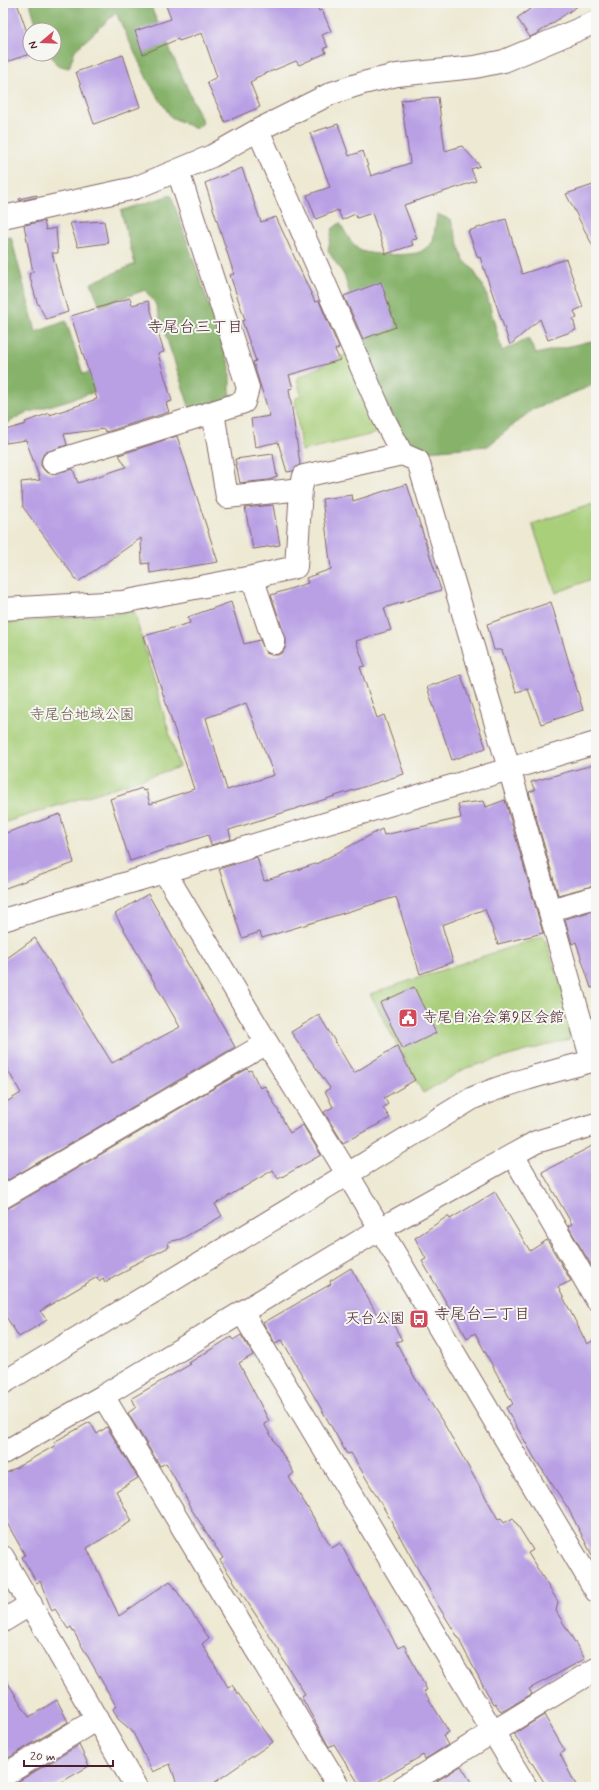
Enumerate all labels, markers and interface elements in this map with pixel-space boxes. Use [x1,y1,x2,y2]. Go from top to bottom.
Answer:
north arrow [22,22,62,62]
text: N [26,39,41,51]
district label: 寺尾台三丁目 [147,317,243,338]
park label: 寺尾台地域公園 [29,705,135,725]
public building icon: 寺尾自治会第9区会館 [397,1007,419,1029]
place label: 寺尾自治会第9区会館 [422,1008,564,1028]
district label: 寺尾台二丁目 [434,1304,530,1325]
bus stop icon: 天台公園 [408,1308,430,1330]
place label: 天台公園 [345,1309,405,1329]
scale bar [24,1742,113,1768]
text: 20 m [30,1749,56,1765]

